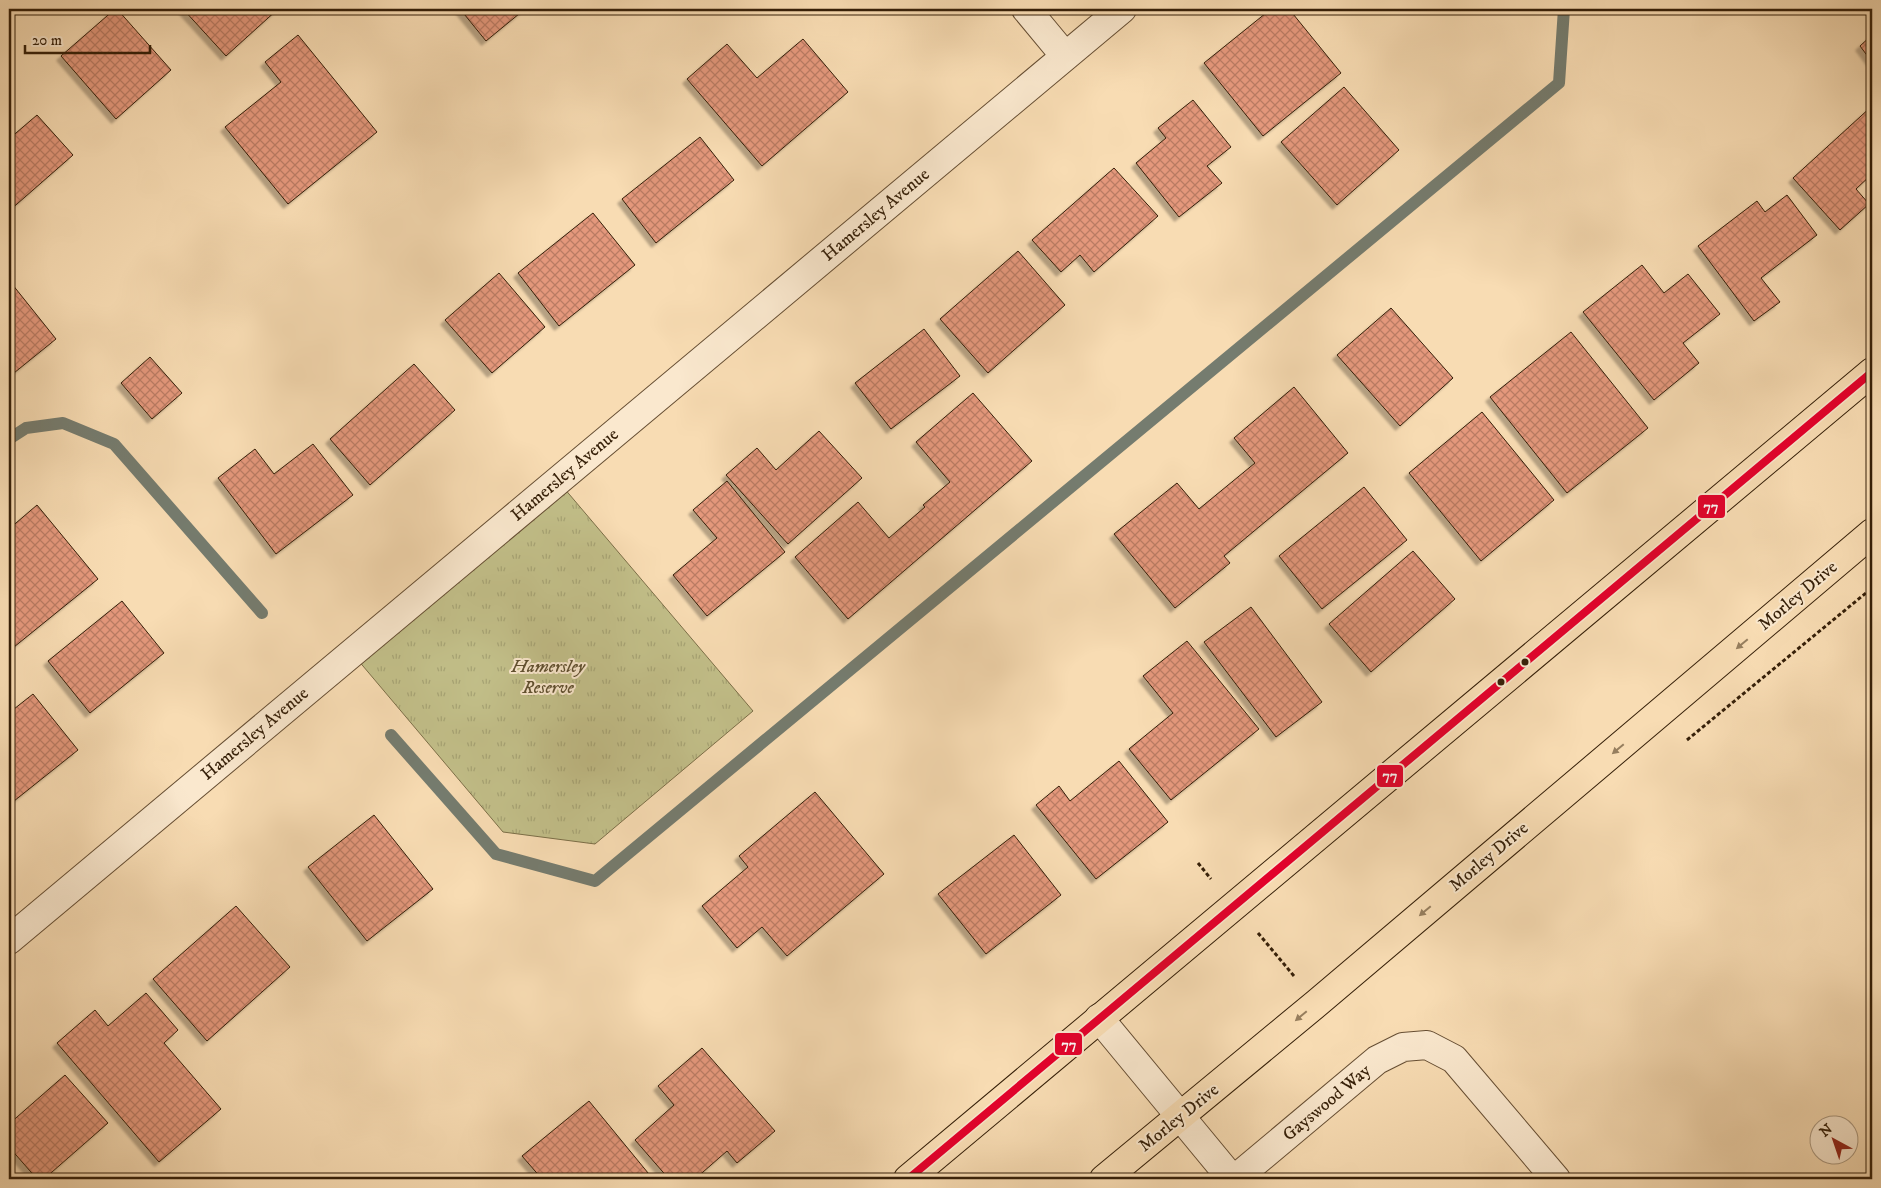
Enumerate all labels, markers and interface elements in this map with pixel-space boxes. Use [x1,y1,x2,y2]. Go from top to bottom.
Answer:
scale bar [25,22,150,54]
text: 20 m [32,31,62,50]
street label: Hamersley Avenue [818,164,934,266]
street label: Hamersley Avenue [507,424,623,526]
line badge: 77 [1697,494,1726,519]
text: 77 [1704,498,1718,516]
street label: Morley Drive [1754,556,1842,636]
one-way arrow [1735,638,1748,649]
park label: Hamersley Reserve [510,656,586,699]
unlabelled marker [1520,657,1530,667]
unlabelled marker [1496,677,1506,687]
street label: Hamersley Avenue [197,683,313,785]
one-way arrow [1611,743,1624,754]
line badge: 77 [1376,764,1404,788]
text: 77 [1383,767,1397,785]
street label: Morley Drive [1445,817,1533,897]
one-way arrow [1419,906,1432,917]
one-way arrow [1295,1010,1307,1021]
line badge: 77 [1054,1032,1083,1056]
text: 77 [1062,1036,1076,1054]
street label: Gayswood Way [1279,1060,1376,1146]
street label: Morley Drive [1134,1079,1224,1157]
north arrow [1808,1116,1858,1166]
text: N [1816,1120,1837,1141]

